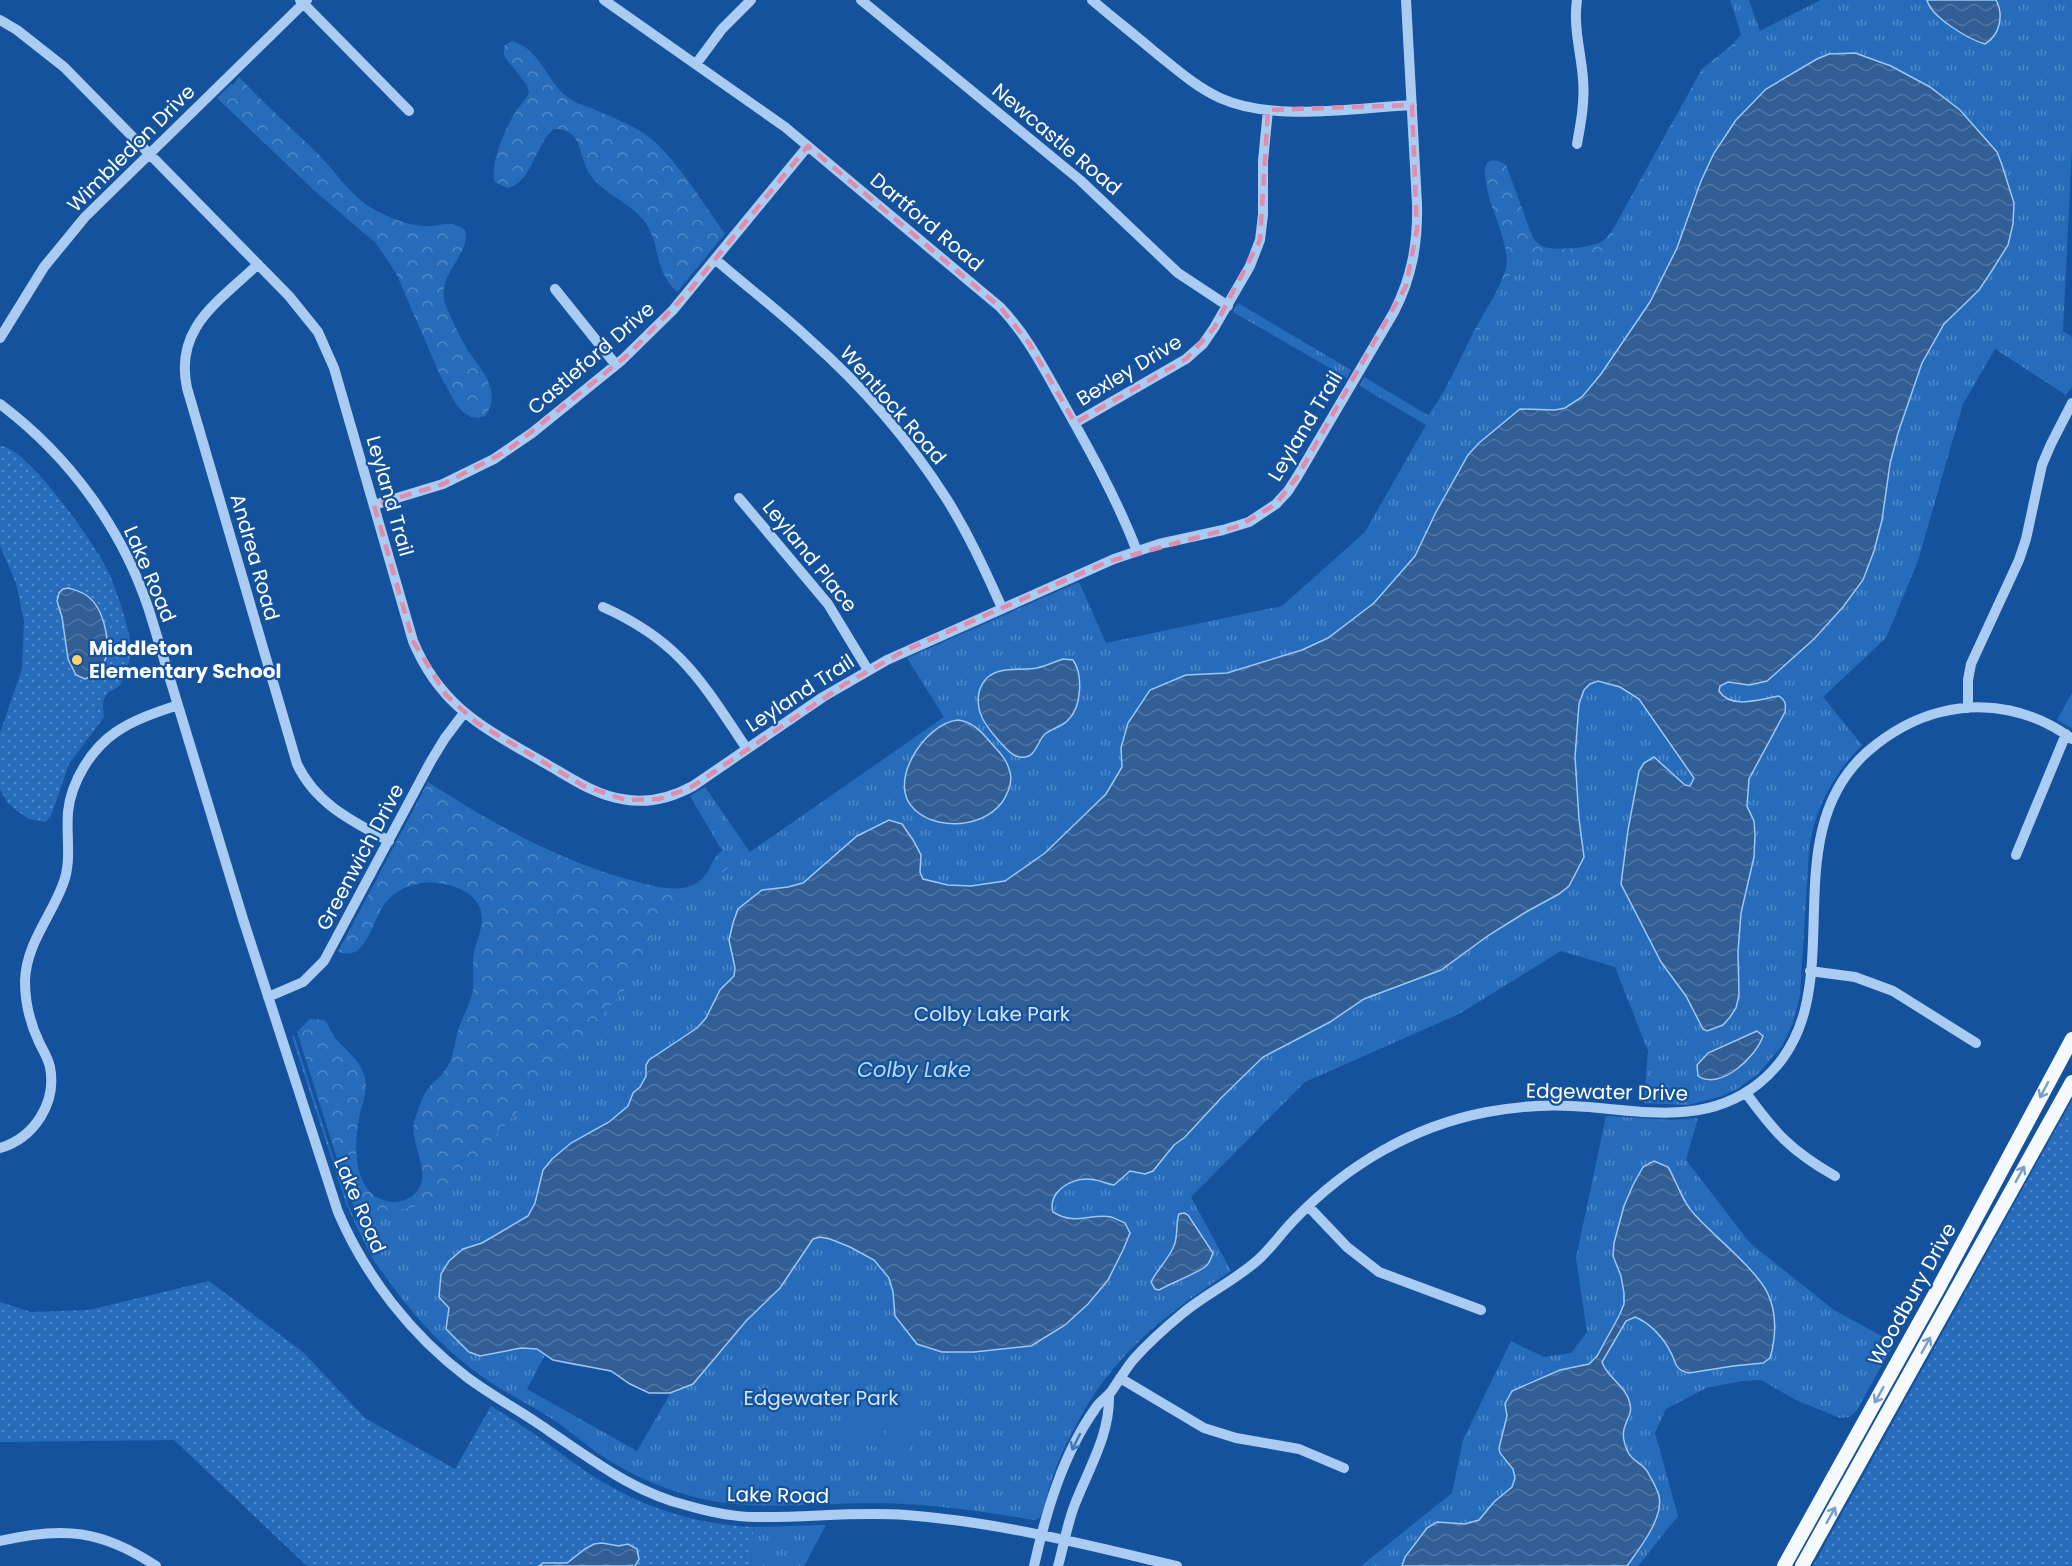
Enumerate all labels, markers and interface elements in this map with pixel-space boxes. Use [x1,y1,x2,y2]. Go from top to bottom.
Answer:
street label: Newcastle Road [986,77,1128,201]
street label: Wimbledon Drive [61,78,201,218]
street label: Dartford Road [864,166,990,278]
street label: Castleford Drive [521,295,661,421]
street label: Bexley Drive [1071,328,1187,412]
street label: Wentlock Road [833,339,953,471]
street label: Leyland Trail [1261,366,1349,486]
street label: Leyland Trail [359,433,421,559]
street label: Andrea Road [224,490,286,624]
street label: Leyland Place [756,494,864,618]
street label: Lake Road [117,521,183,627]
place label: Middleton Elementary School [89,634,281,685]
street label: Leyland Trail [740,647,860,739]
marker: Middleton Elementary School [70,653,84,667]
street label: Greenwich Drive [310,779,410,935]
park label: Colby Lake Park [914,1000,1071,1028]
water label: Colby Lake [857,1055,971,1084]
street label: Edgewater Drive [1526,1077,1688,1107]
one-way arrow [2038,1081,2049,1099]
street label: Lake Road [327,1152,393,1258]
one-way arrow [2015,1166,2027,1183]
street label: Woodbury Drive [1861,1218,1963,1370]
one-way arrow [1920,1336,1932,1353]
park label: Edgewater Park [744,1384,899,1412]
one-way arrow [1873,1385,1884,1403]
one-way arrow [1070,1433,1081,1451]
street label: Lake Road [727,1480,829,1510]
one-way arrow [1825,1507,1837,1524]

